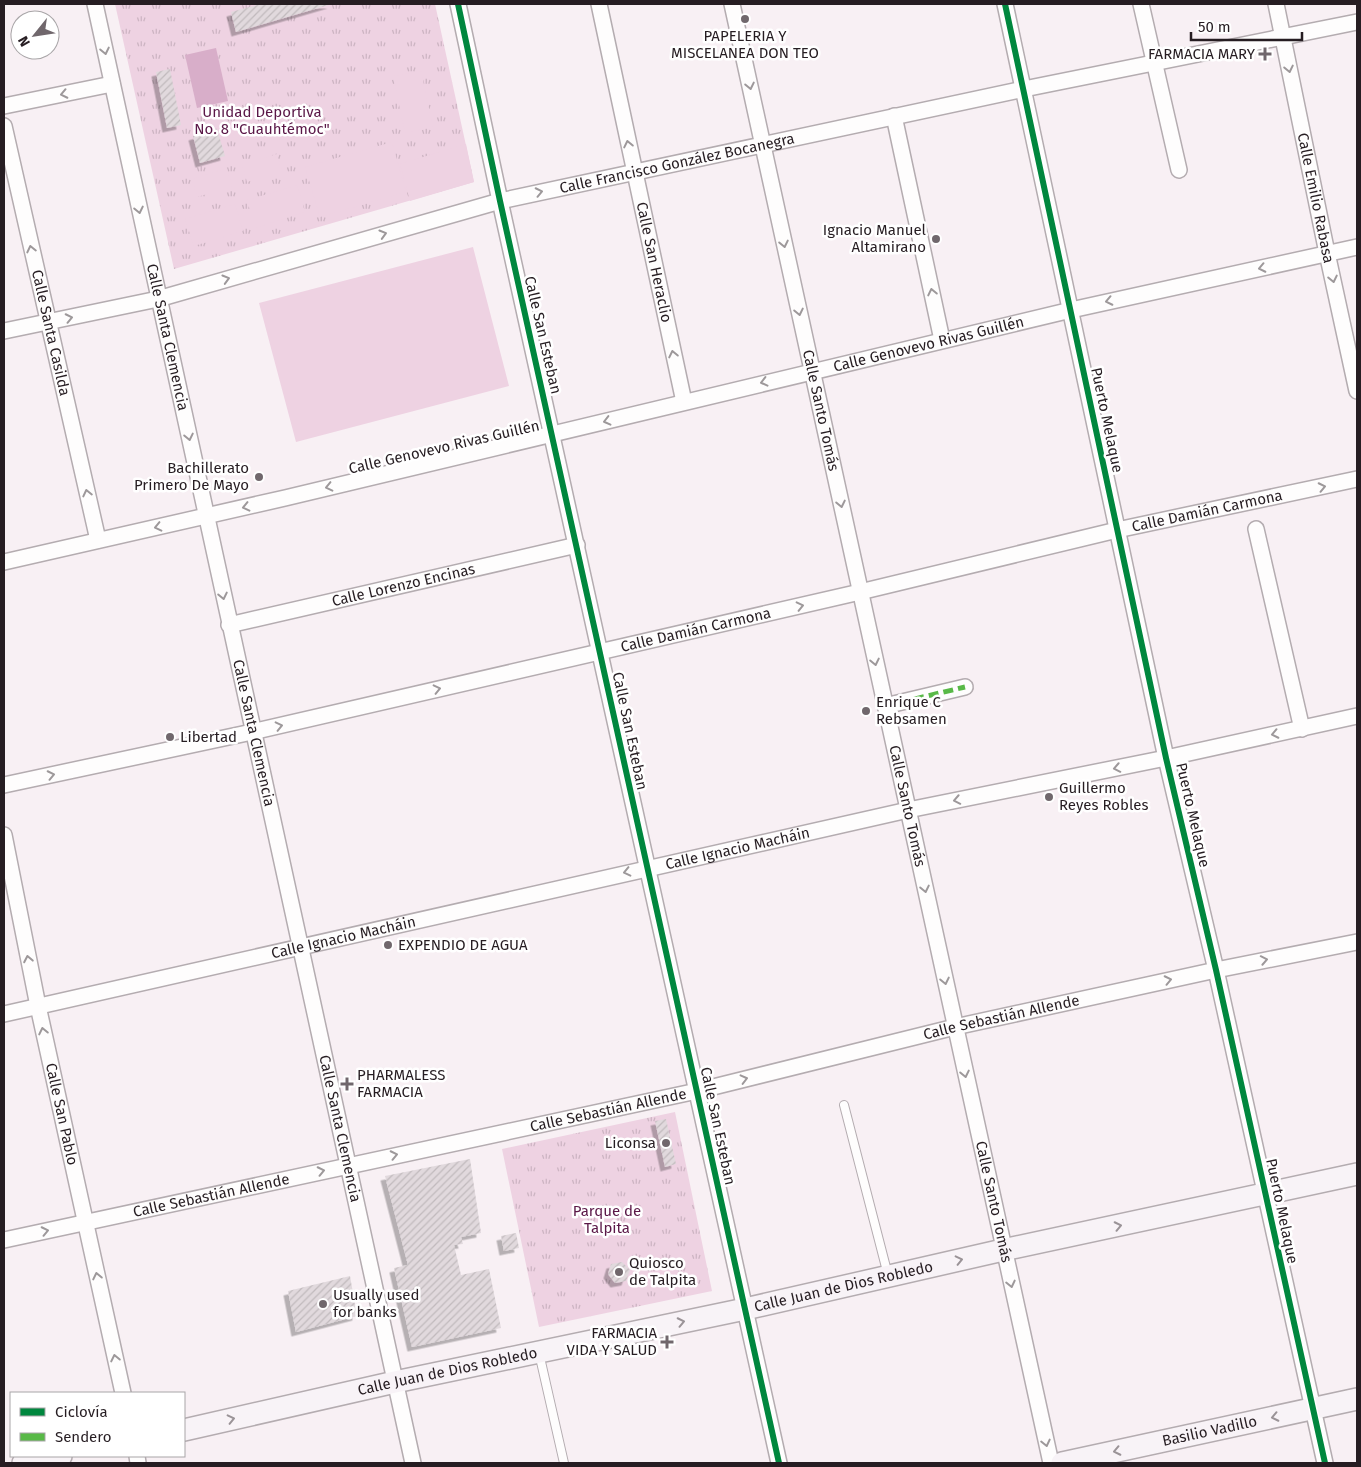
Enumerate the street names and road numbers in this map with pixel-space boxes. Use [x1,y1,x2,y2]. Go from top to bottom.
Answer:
street label: Calle Francisco González Bocanegra [558,129,796,197]
street label: Calle Emilio Rabasa [1294,131,1338,265]
street label: Calle San Heraclio [633,200,676,324]
street label: Calle Santa Clemencia [143,262,192,412]
street label: Calle Santa Casilda [28,268,74,398]
street label: Calle San Esteban [521,274,565,396]
street label: Calle Genovevo Rivas Guillén [831,313,1026,376]
street label: Calle Santo Tomás [799,348,843,473]
street label: Puerto Melaque [1087,366,1127,474]
street label: Calle Genovevo Rivas Guillén [347,416,541,478]
street label: Calle Damián Carmona [1130,486,1284,536]
street label: Calle Lorenzo Encinas [330,560,477,610]
street label: Calle Damián Carmona [619,604,773,656]
street label: Calle Santa Clemencia [229,658,279,808]
street label: Calle San Esteban [609,670,651,792]
street label: Calle Santo Tomás [885,744,929,868]
street label: Puerto Melaque [1172,761,1214,869]
street label: Calle Ignacio Macháin [664,823,812,873]
street label: Calle Ignacio Macháin [270,912,417,962]
street label: Calle Sebastián Allende [921,991,1081,1044]
street label: Calle Santa Clemencia [315,1053,365,1204]
street label: Calle San Pablo [42,1061,82,1167]
street label: Calle San Esteban [697,1065,739,1187]
street label: Calle Sebastián Allende [528,1085,688,1136]
street label: Calle Santo Tomás [972,1139,1016,1264]
street label: Puerto Melaque [1262,1157,1302,1265]
street label: Calle Sebastián Allende [131,1170,291,1221]
street label: Calle Juan de Dios Robledo [752,1257,935,1316]
street label: Calle Juan de Dios Robledo [356,1344,539,1399]
street label: Basilio Vadillo [1161,1412,1259,1450]

